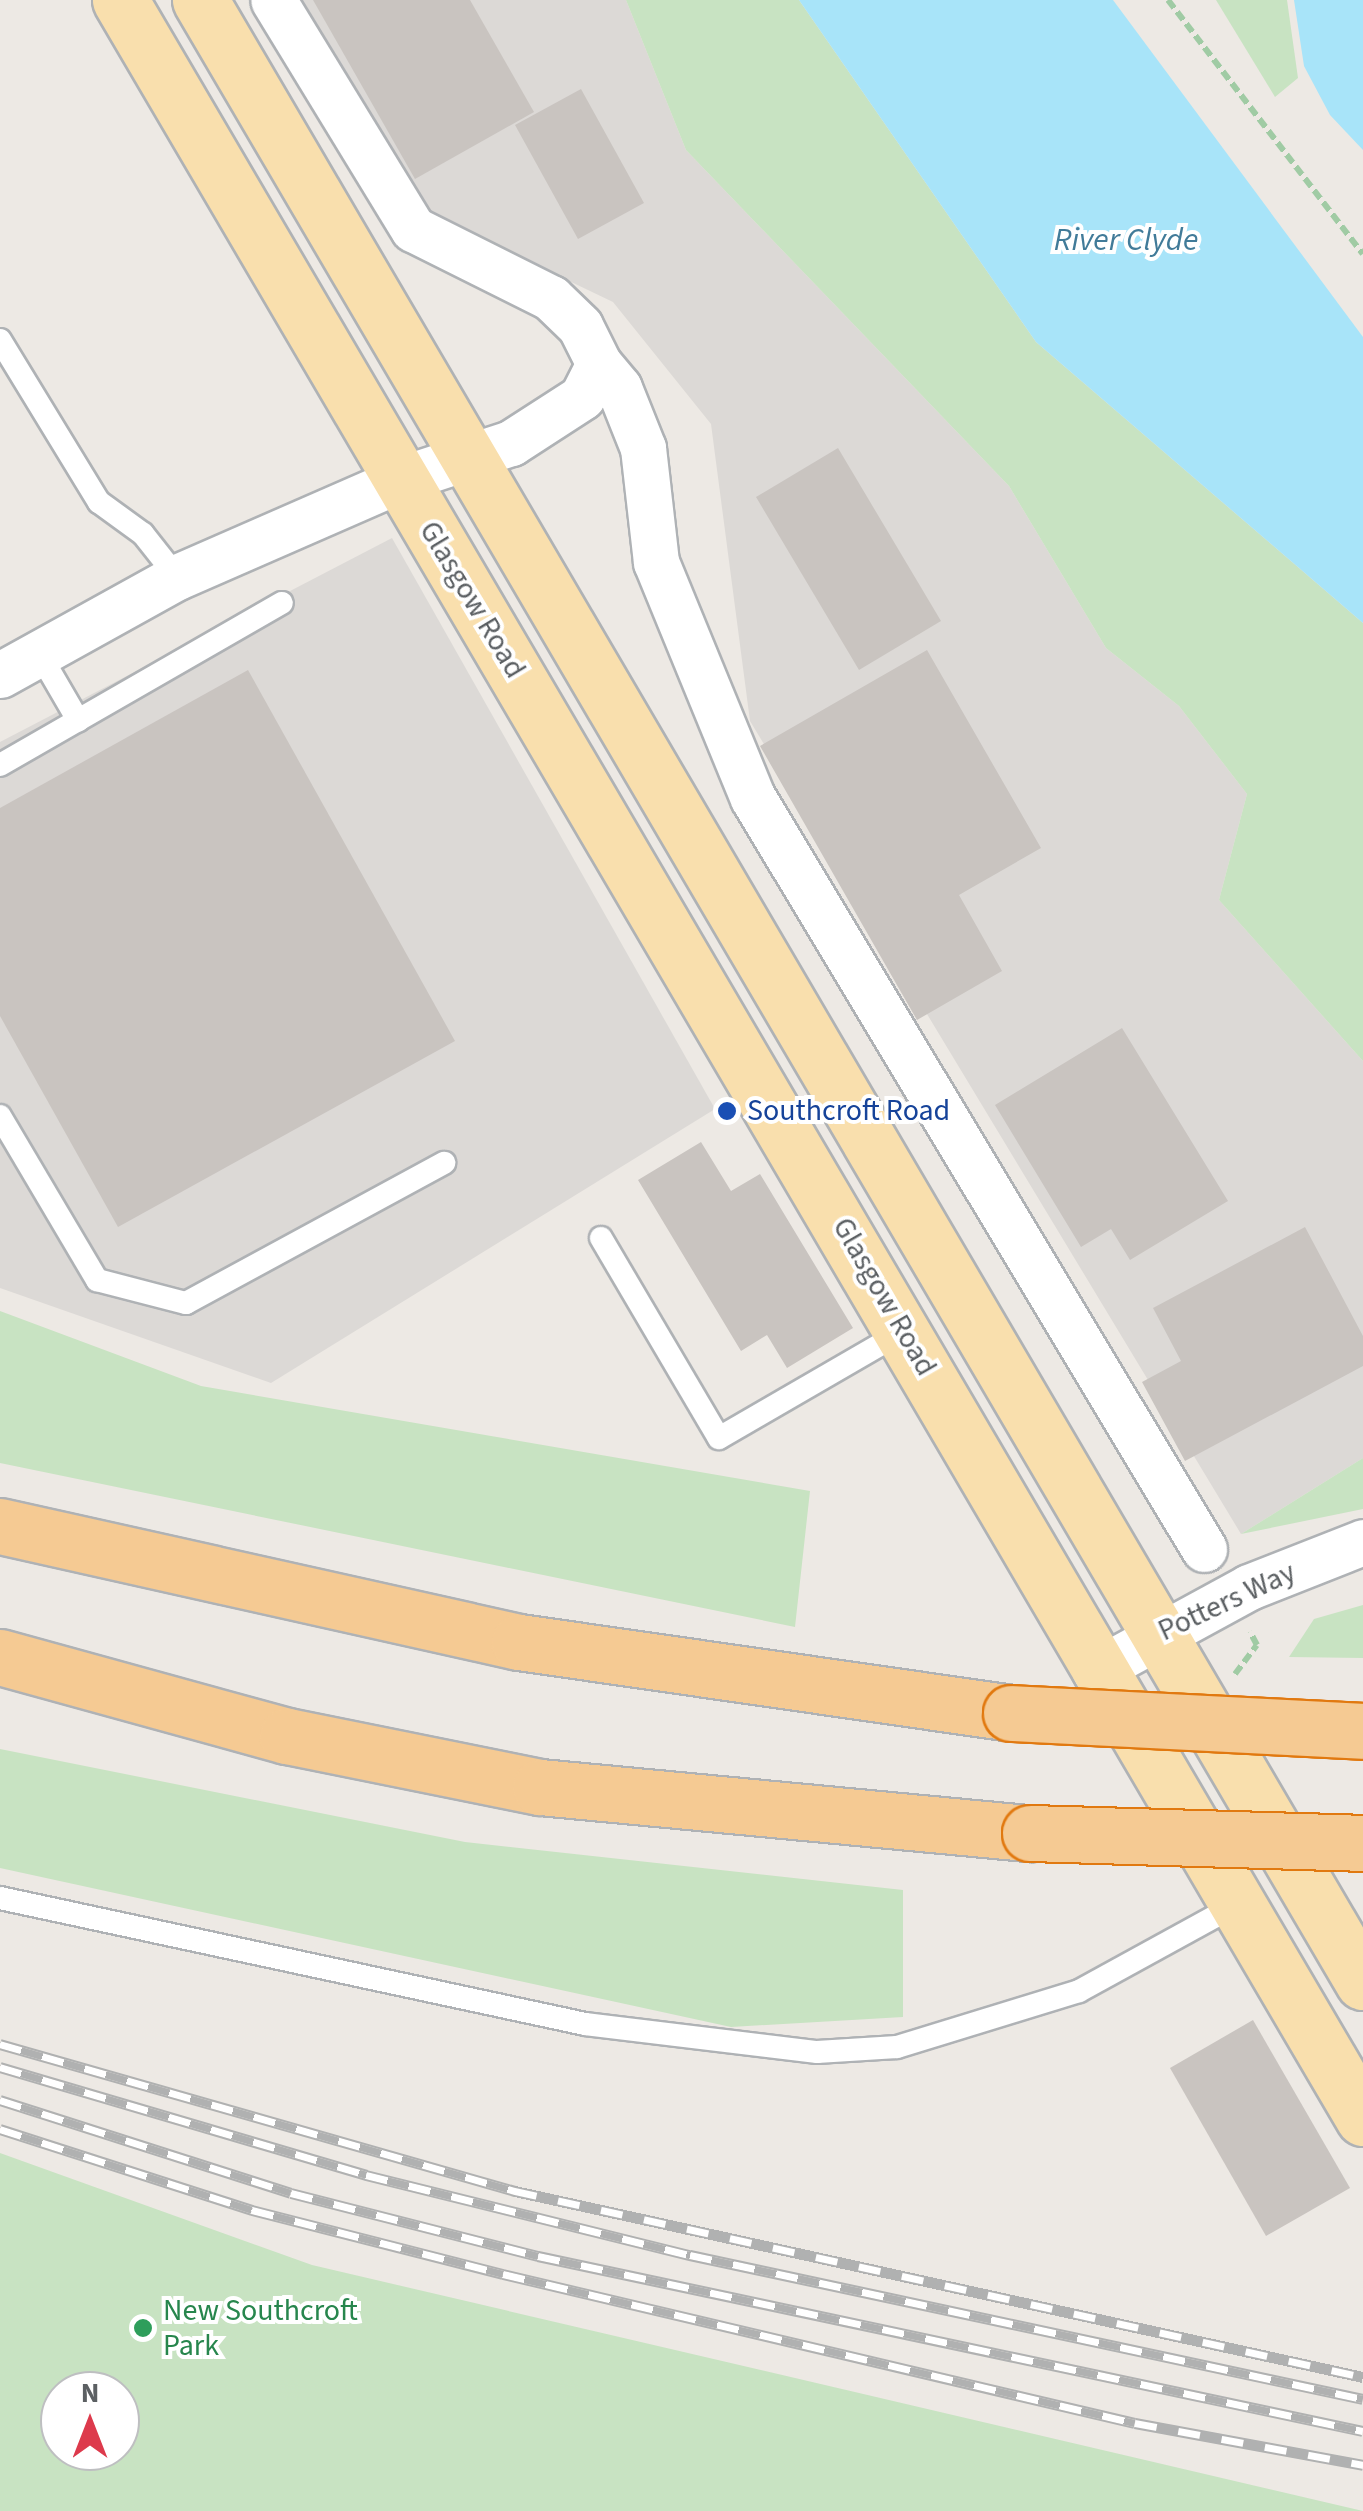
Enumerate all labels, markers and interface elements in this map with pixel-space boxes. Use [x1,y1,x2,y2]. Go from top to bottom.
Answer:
water label: River Clyde [1054,221,1198,259]
street label: Glasgow Road [411,515,533,685]
place label: Southcroft Road [747,1093,950,1129]
marker: Southcroft Road [716,1100,738,1122]
street label: Glasgow Road [824,1212,944,1382]
street label: Potters Way [1153,1555,1301,1649]
place label: New Southcroft Park [163,2293,358,2364]
marker: New Southcroft Park [132,2317,154,2339]
north arrow [40,2371,140,2471]
text: N [81,2373,99,2413]

